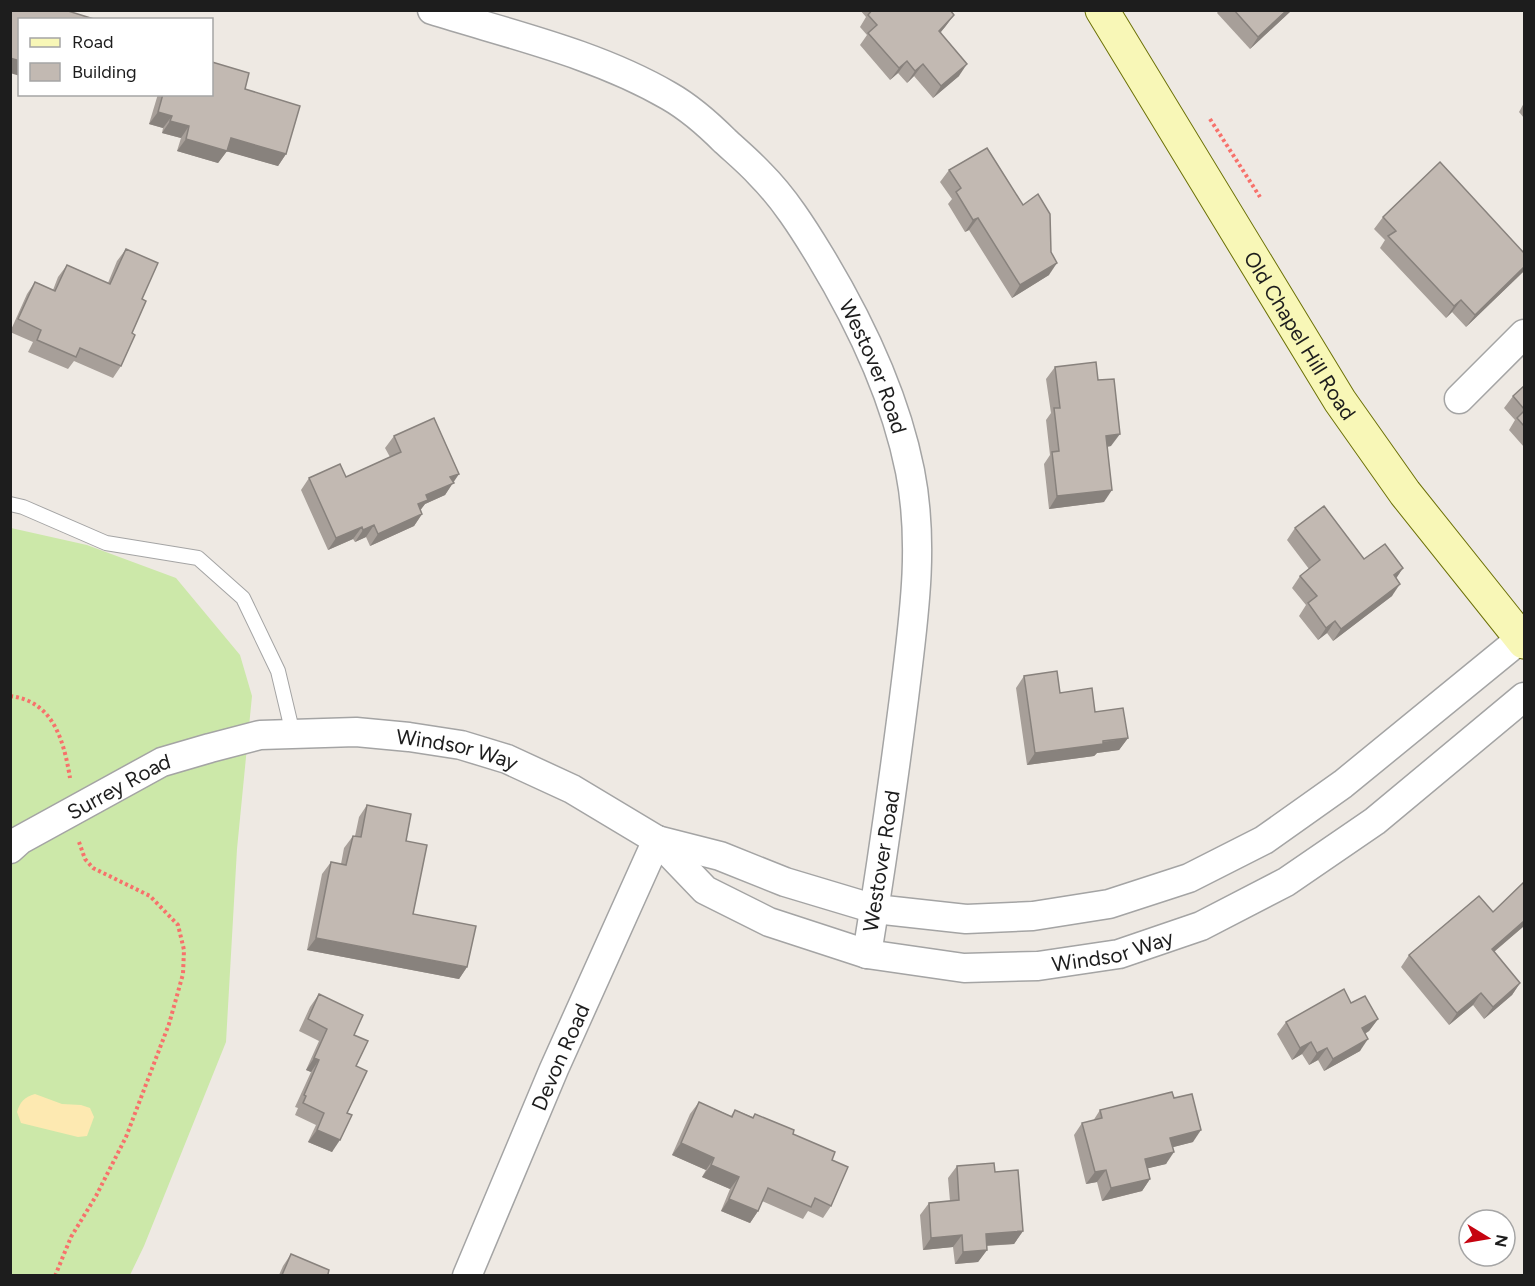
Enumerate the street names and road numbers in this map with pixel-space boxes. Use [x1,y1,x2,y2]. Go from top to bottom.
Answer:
street label: Old Chapel Hill Road [1239,246,1362,424]
street label: Westover Road [835,295,913,436]
street label: Windsor Way [395,723,522,775]
street label: Surrey Road [62,748,173,824]
street label: Westover Road [857,788,905,934]
street label: Windsor Way [1050,924,1176,976]
street label: Devon Road [526,1000,594,1114]

